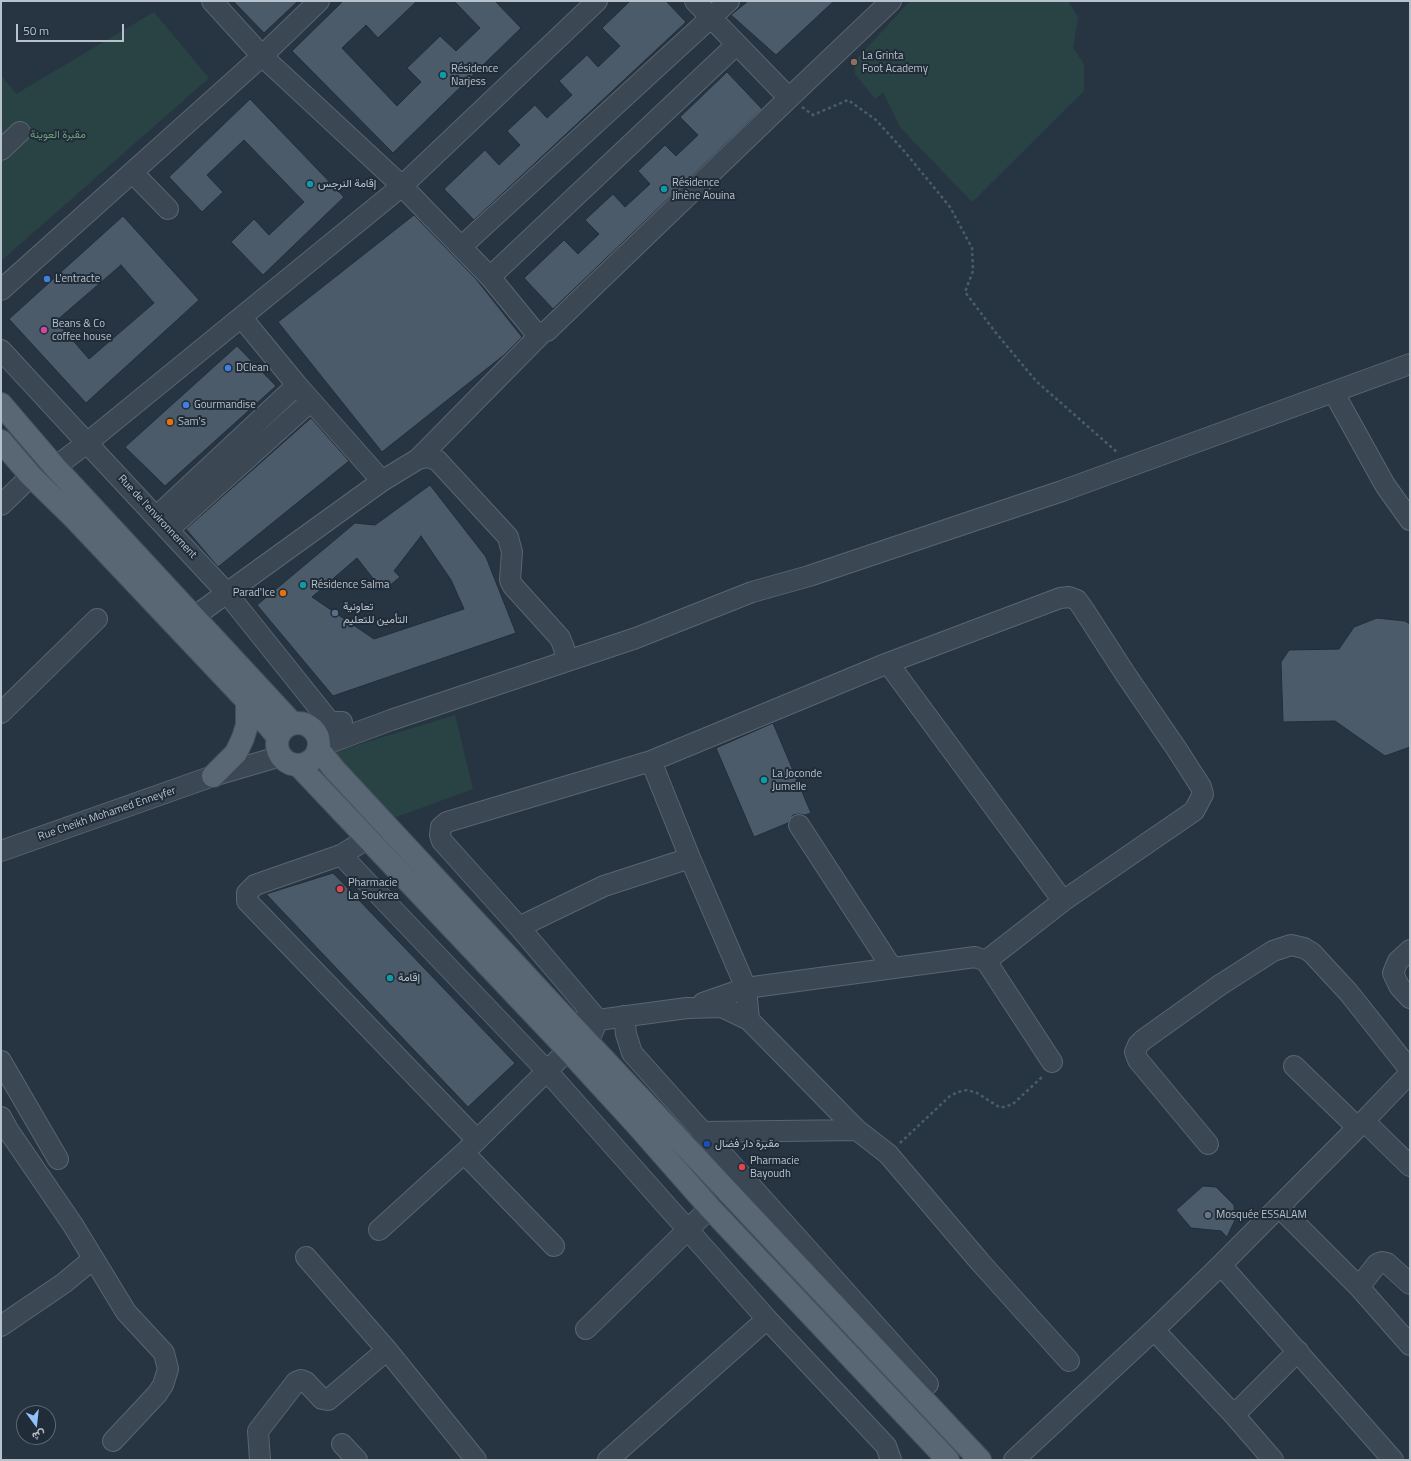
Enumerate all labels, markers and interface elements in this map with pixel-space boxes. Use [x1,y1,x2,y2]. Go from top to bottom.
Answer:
scale bar [18,16,126,42]
text: 50 m [23,21,49,40]
place label: La Grinta Foot Academy [862,49,928,75]
marker: La Grinta Foot Academy [849,57,859,67]
place label: Résidence Narjess [451,62,498,88]
marker: Résidence Narjess [438,70,448,80]
park label: مقبرة العوينة [30,128,86,142]
place label: Résidence Jinène Aouina [672,176,735,202]
place label: إقامة النرجس [318,177,376,191]
marker: إقامة النرجس [305,179,315,189]
marker: Résidence Jinène Aouina [659,184,669,194]
place label: L'entracte [55,272,100,286]
marker: L'entracte [42,274,52,284]
place label: Beans & Co coffee house [52,317,111,343]
marker: Beans & Co coffee house [39,325,49,335]
place label: DClean [236,361,269,375]
marker: DClean [223,363,233,373]
place label: Gourmandise [194,398,256,412]
marker: Gourmandise [181,400,191,410]
place label: Sam's [178,415,206,429]
marker: Sam's [165,417,175,427]
street label: Rue de l'environnement [115,472,199,562]
place label: Résidence Salma [311,578,389,592]
marker: Résidence Salma [298,580,308,590]
place label: Parad'Ice [233,586,275,600]
marker: Parad'Ice [278,588,288,598]
place label: تعاونية التأمين للتعليم [343,600,408,626]
marker: تعاونية التأمين للتعليم [330,608,340,618]
place label: La Joconde Jumelle [772,767,822,793]
marker: La Joconde Jumelle [759,775,769,785]
street label: Rue Cheikh Mohamed Enneyfer [36,784,178,844]
place label: Pharmacie La Soukrea [348,876,399,902]
marker: Pharmacie La Soukrea [335,884,345,894]
place label: إقامة [398,971,420,985]
marker: إقامة [385,973,395,983]
place label: مقبرة دار فضال [715,1137,779,1151]
marker: مقبرة دار فضال [702,1139,712,1149]
place label: Pharmacie Bayoudh [750,1154,799,1180]
marker: Pharmacie Bayoudh [737,1162,747,1172]
place label: Mosquée ESSALAM [1216,1208,1307,1222]
marker: Mosquée ESSALAM [1203,1210,1213,1220]
north arrow [16,1405,56,1445]
text: ش [30,1426,47,1445]

